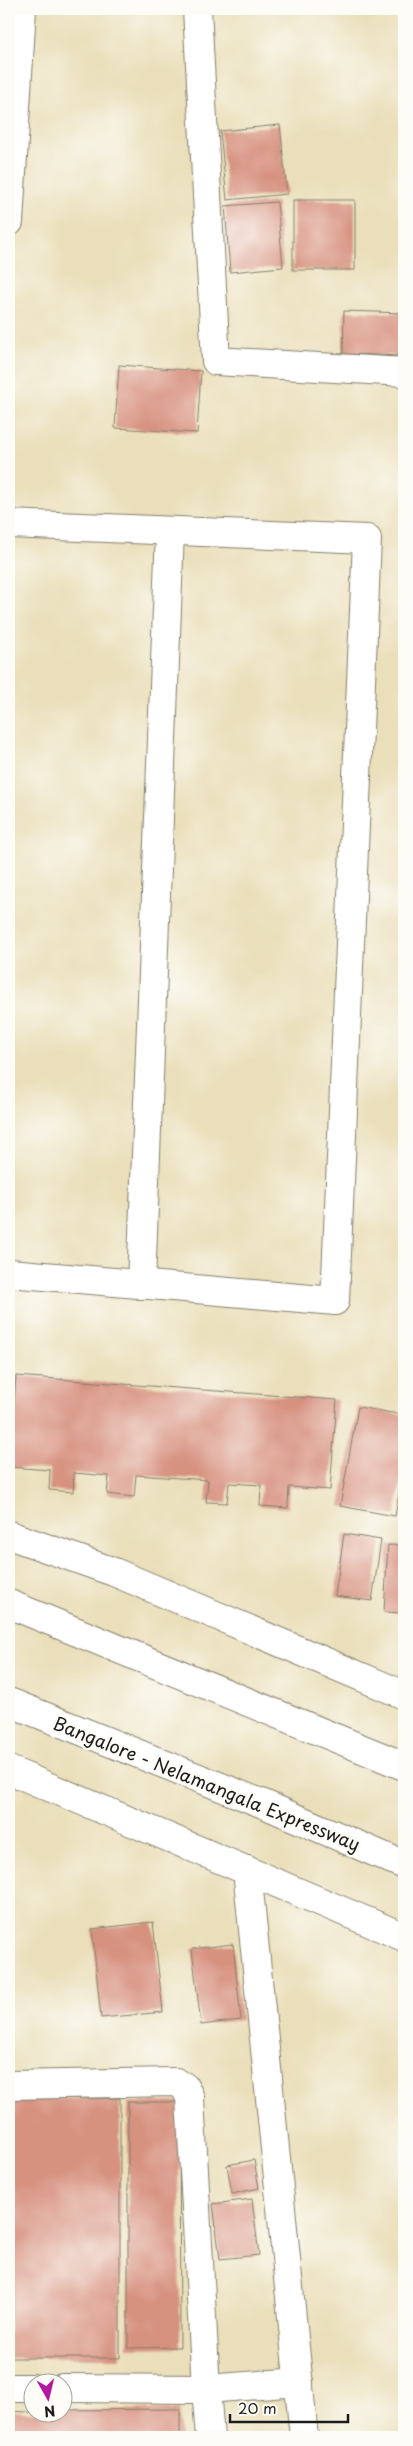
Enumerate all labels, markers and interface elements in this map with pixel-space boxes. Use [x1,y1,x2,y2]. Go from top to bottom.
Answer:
street label: Bangalore - Nelamangala Expressway [49,1709,365,1857]
north arrow [22,2374,72,2424]
scale bar [230,2391,348,2423]
text: 20 m [238,2396,277,2419]
text: N [43,2400,57,2423]

